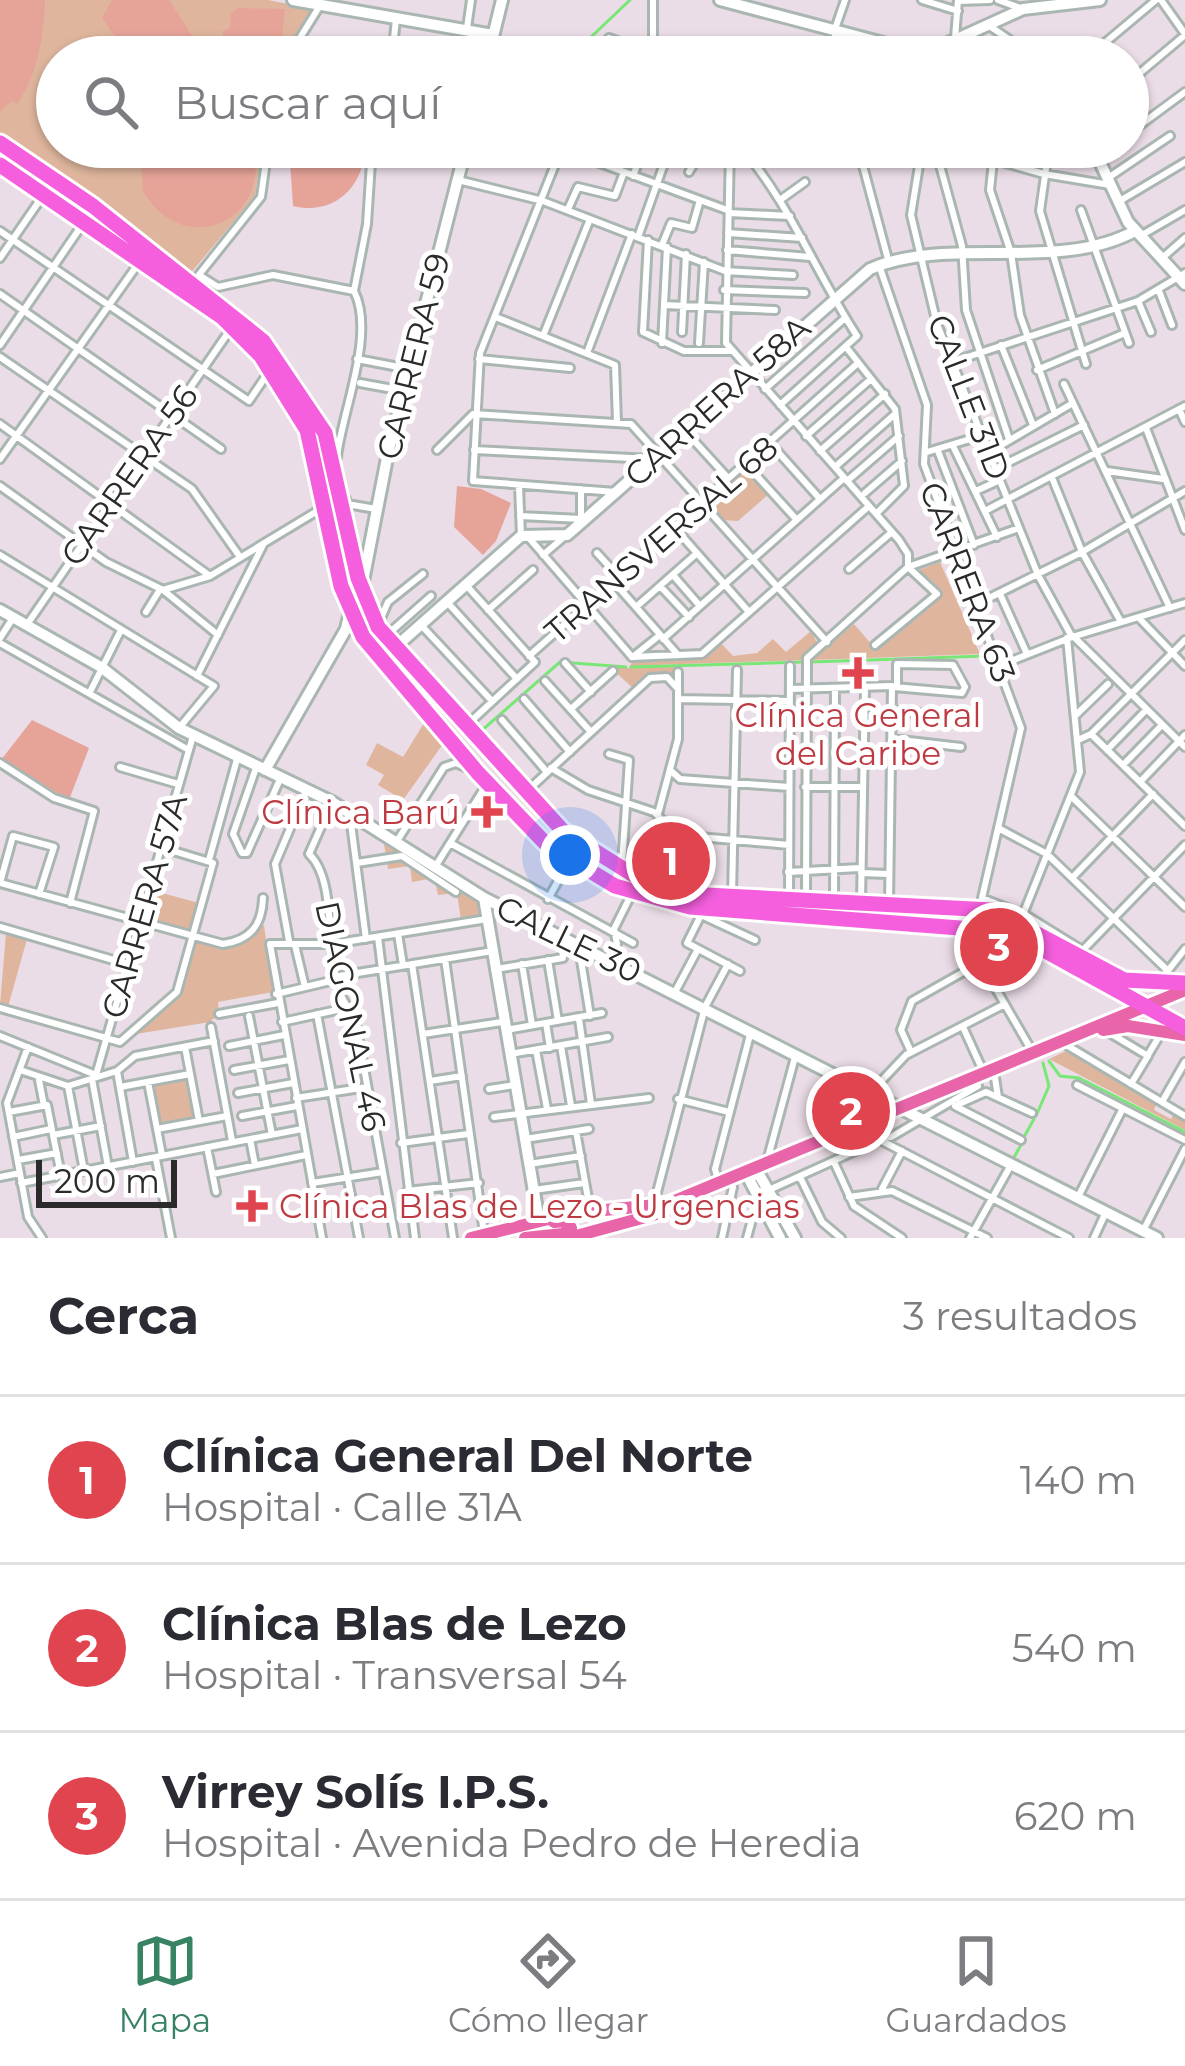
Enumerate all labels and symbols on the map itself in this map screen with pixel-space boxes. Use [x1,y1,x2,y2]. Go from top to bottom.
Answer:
street label: CARRERA 59 [368,249,458,463]
street label: CARRERA 58A [616,307,818,495]
street label: CALLE 31D [919,309,1019,485]
street label: CARRERA 56 [52,377,206,573]
street label: TRANSVERSAL 68 [536,427,786,651]
street label: CARRERA 63 [911,476,1025,688]
marker: Clínica General del Caribe [842,657,874,689]
place label: Clínica General del Caribe [735,695,981,773]
street label: CARRERA 57A [93,789,195,1023]
place label: Clínica Barú [261,792,460,832]
marker: Clínica Barú [471,796,503,828]
pin: 1 [632,816,710,906]
your location [540,825,600,885]
street label: CALLE 30 [490,887,648,991]
street label: DIAGONAL 46 [307,897,395,1135]
pin: 3 [960,902,1038,992]
pin: 2 [812,1066,890,1156]
scale bar [36,1154,177,1207]
place label: Clínica Blas de Lezo - Urgencias [279,1186,800,1226]
marker: Clínica Blas de Lezo - Urgencias [236,1190,268,1222]

